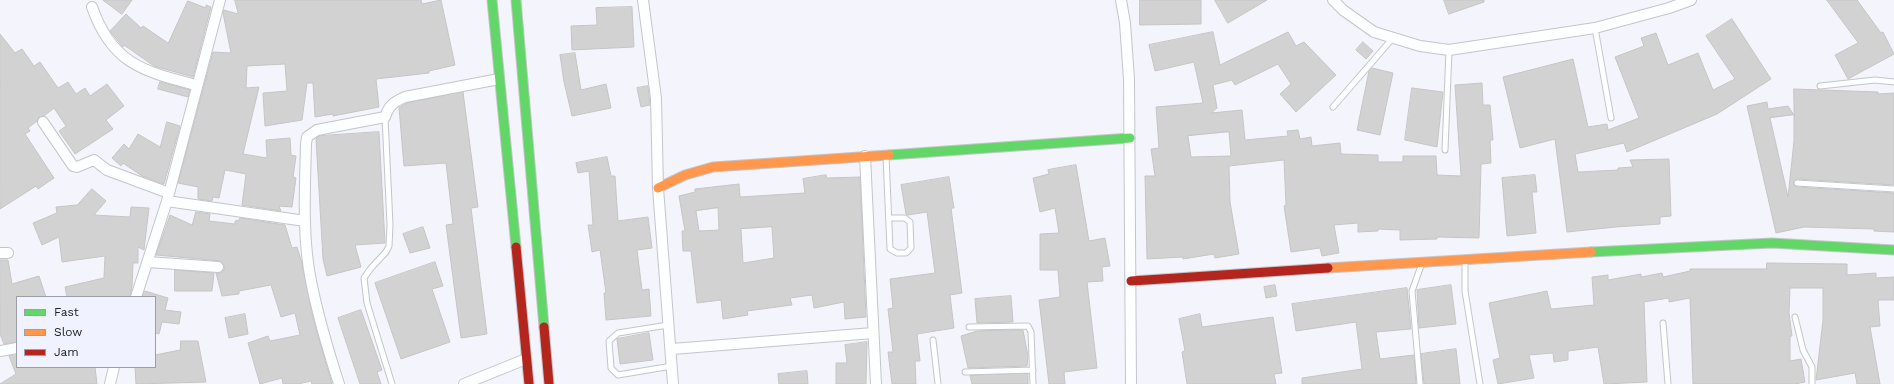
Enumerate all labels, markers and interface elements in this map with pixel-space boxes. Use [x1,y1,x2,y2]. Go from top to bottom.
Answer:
legend [16,296,156,368]
text: Fast [54,305,79,319]
text: Slow [54,325,82,339]
text: Jam [54,345,79,359]

